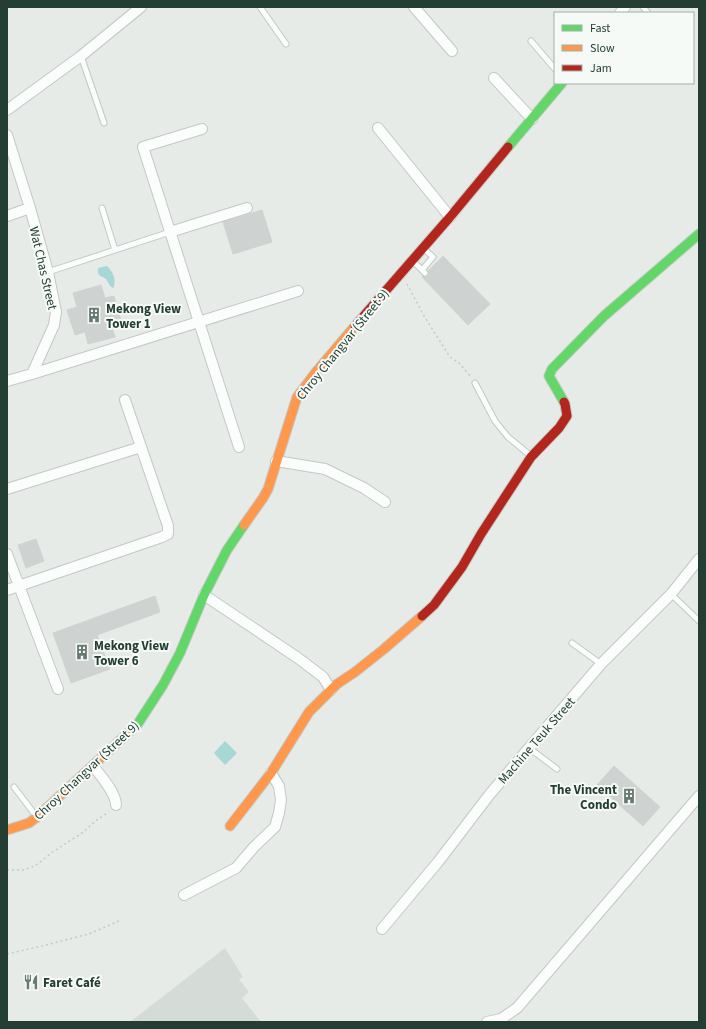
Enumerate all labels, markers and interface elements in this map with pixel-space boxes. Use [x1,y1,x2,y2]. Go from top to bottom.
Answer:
legend [554,12,694,84]
text: Fast [590,20,610,37]
text: Slow [590,40,615,57]
text: Jam [590,60,612,77]
street label: Wat Chas Street [25,225,61,312]
street label: Chroy Changvar (Street 9) [292,285,393,404]
place label: Mekong View Tower 1 [106,300,181,333]
building icon: Mekong View Tower 1 [85,306,103,324]
place label: Mekong View Tower 6 [94,637,169,670]
building icon: Mekong View Tower 6 [73,643,91,661]
street label: Machine Teuk Street [494,693,580,788]
street label: Chroy Changvar (Street 9) [30,717,143,824]
place label: The Vincent Condo [550,781,617,814]
building icon: The Vincent Condo [620,787,638,805]
restaurant icon: Faret Café [22,973,40,991]
place label: Faret Café [43,974,101,992]

